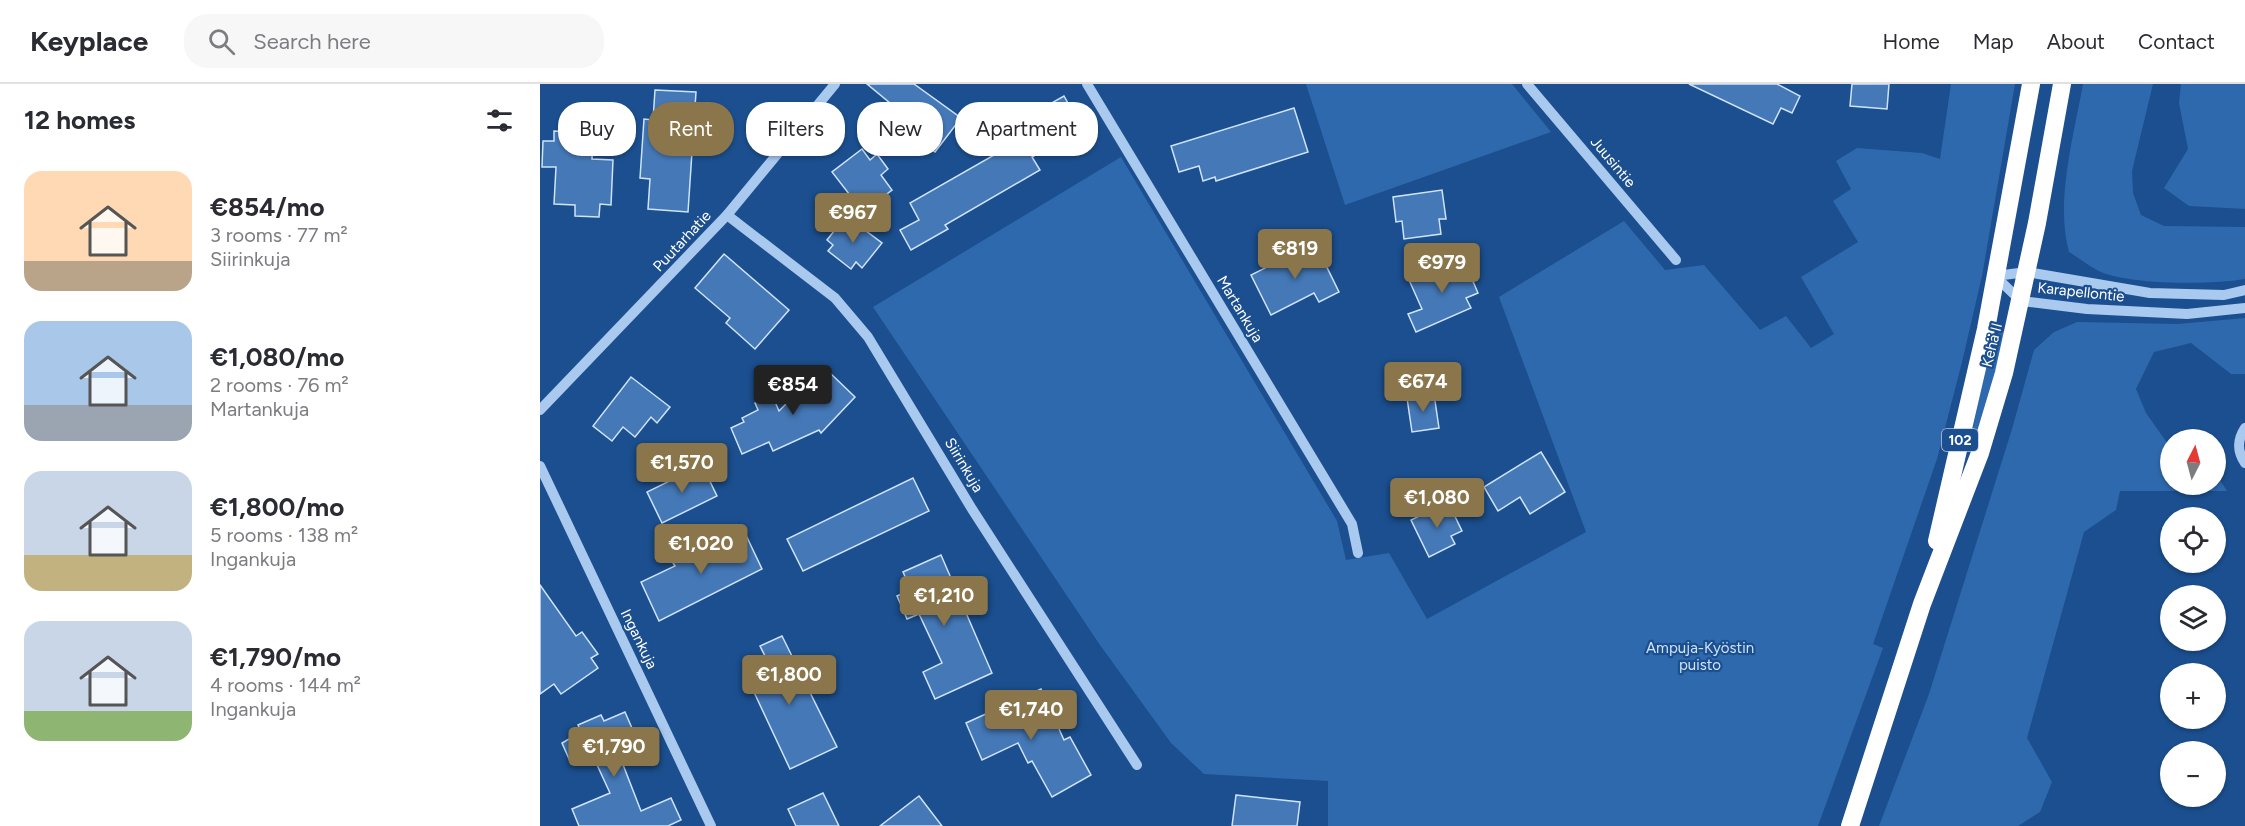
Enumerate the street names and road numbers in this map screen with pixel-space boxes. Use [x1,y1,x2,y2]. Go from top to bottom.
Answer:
street label: Juusintie [1587,133,1639,191]
street label: Puutarhatie [649,207,715,275]
street label: Martankuja [1213,272,1267,346]
street label: Karapellontie [2037,278,2125,306]
street label: Kehä II [1978,321,2006,369]
road number: 102 [1942,429,1978,451]
street label: Siirinkuja [941,434,987,496]
street label: Ingankuja [617,606,661,672]

